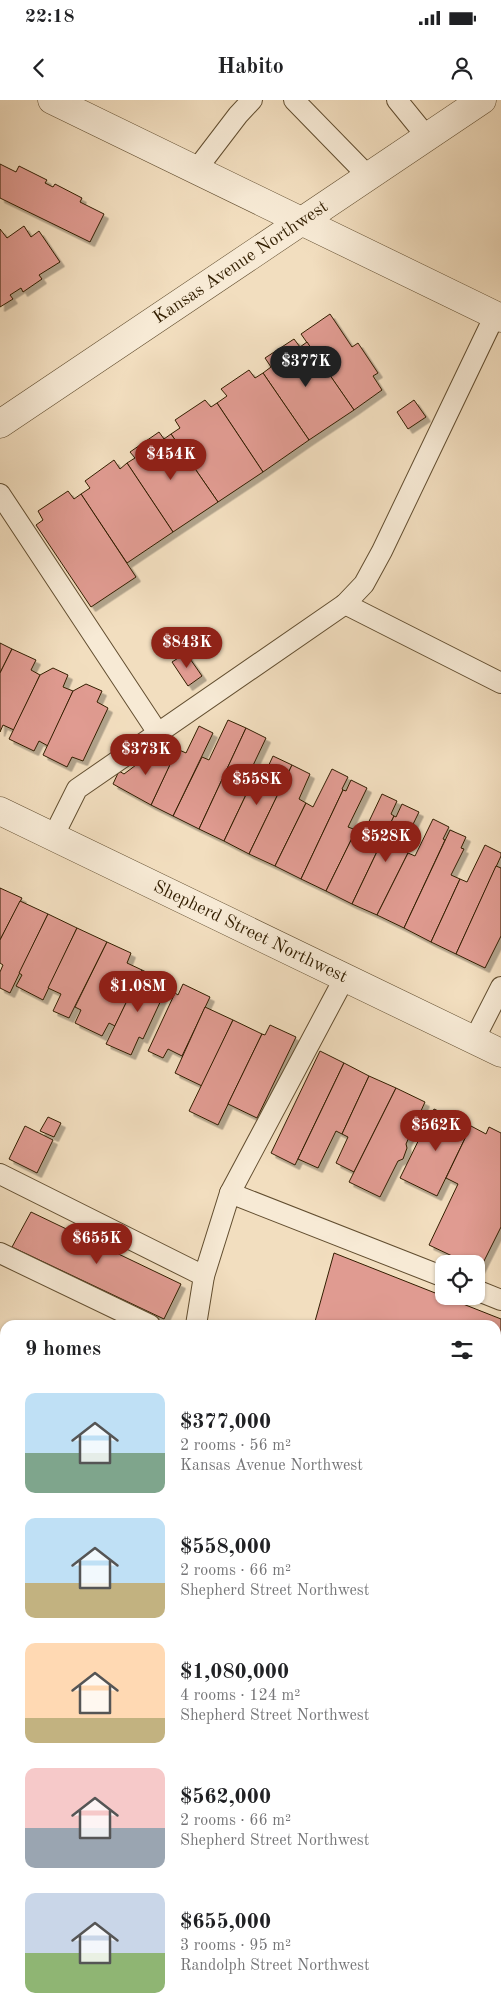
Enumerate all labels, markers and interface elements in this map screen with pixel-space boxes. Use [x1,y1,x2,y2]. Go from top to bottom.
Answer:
text: 22:18 [25,8,74,27]
icon: back [25,54,53,82]
icon: person [448,54,476,82]
text: Habito [217,56,284,78]
street label: Kansas Avenue Northwest [150,197,331,327]
pin: $377K [271,346,341,388]
text: $377K [281,354,331,370]
pin: $454K [136,438,206,481]
text: $454K [146,447,196,463]
pin: $843K [152,626,222,669]
text: $843K [162,635,212,651]
pin: $373K [111,734,181,776]
text: $373K [121,742,171,758]
pin: $558K [222,764,292,806]
text: $558K [232,772,282,788]
pin: $528K [351,820,421,863]
text: $528K [361,829,411,845]
street label: Shepherd Street Northwest [150,877,350,986]
pin: $1.08M [97,970,179,1013]
text: $1.08M [110,979,166,995]
pin: $562K [401,1110,471,1152]
text: $562K [411,1118,461,1134]
pin: $655K [62,1222,132,1265]
text: $655K [72,1231,122,1247]
map controls [435,1255,485,1305]
button: locate [435,1255,485,1305]
icon: filters [448,1336,476,1364]
text: 9 homes [25,1339,101,1360]
text: $377,000 [180,1412,271,1433]
icon: home [65,1413,125,1473]
text: 2 rooms · 56 m² [180,1438,291,1454]
text: Kansas Avenue Northwest [180,1458,363,1474]
text: $558,000 [180,1537,271,1558]
icon: home [65,1538,125,1598]
text: 2 rooms · 66 m² [180,1563,291,1579]
text: Shepherd Street Northwest [180,1583,369,1599]
text: $1,080,000 [180,1662,289,1683]
icon: home [65,1663,125,1723]
text: 4 rooms · 124 m² [180,1688,300,1704]
text: Shepherd Street Northwest [180,1708,369,1724]
text: $562,000 [180,1787,271,1808]
icon: home [65,1788,125,1848]
text: 2 rooms · 66 m² [180,1813,291,1829]
text: Shepherd Street Northwest [180,1833,369,1849]
text: $655,000 [180,1912,271,1933]
icon: home [65,1913,125,1973]
text: 3 rooms · 95 m² [180,1938,291,1954]
text: Randolph Street Northwest [180,1958,370,1974]

